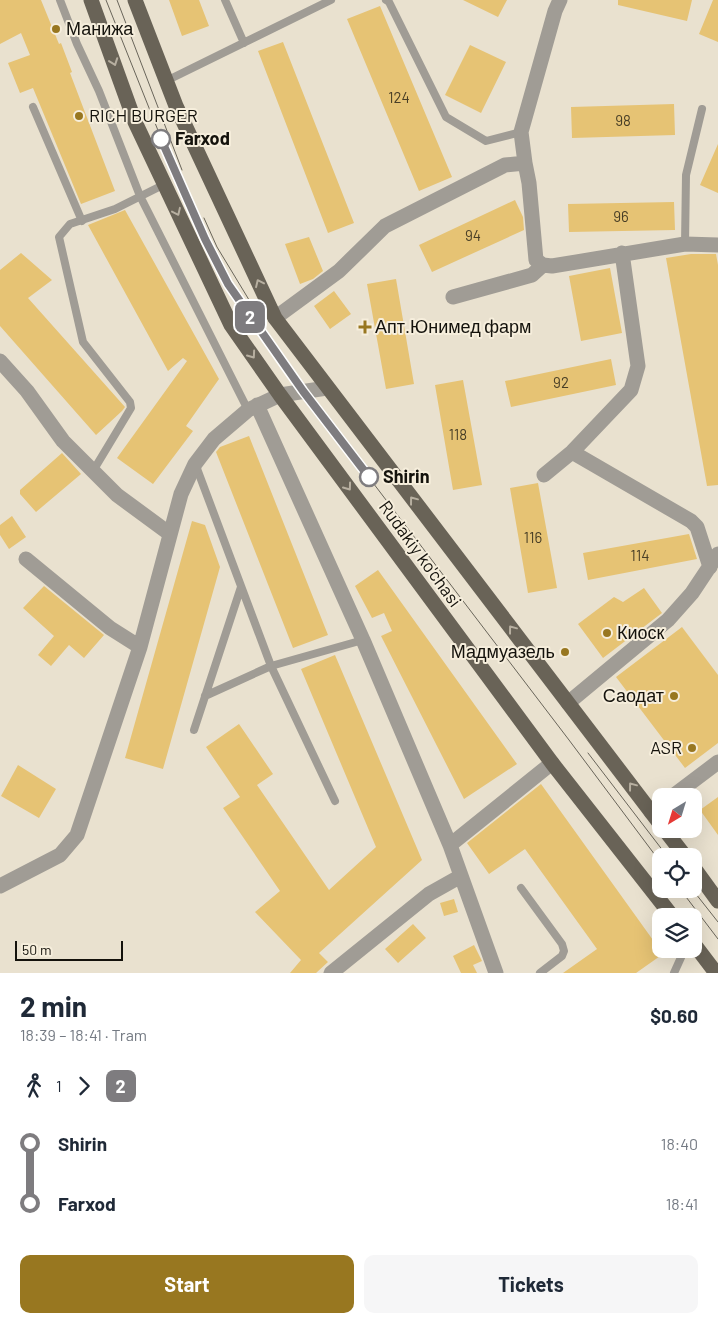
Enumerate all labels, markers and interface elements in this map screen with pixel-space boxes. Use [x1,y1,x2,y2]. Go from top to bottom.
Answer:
place label: Манижа [66,17,134,39]
marker: Манижа [50,23,62,35]
one-way arrow [108,57,118,66]
house number: 124 [388,88,410,106]
place label: RICH BURGER [89,104,198,126]
marker: RICH BURGER [73,110,85,122]
house number: 98 [615,111,631,129]
place label: Farxod [175,127,230,149]
marker: Farxod [151,129,171,149]
one-way arrow [171,206,181,215]
house number: 96 [613,207,629,225]
house number: 94 [465,226,481,244]
one-way arrow [255,279,265,288]
line badge: 2 [234,301,266,333]
text: 2 [245,306,255,328]
place label: Апт.Юнимед фарм [375,315,531,337]
marker: Апт.Юнимед фарм [359,321,371,333]
one-way arrow [246,350,255,359]
house number: 92 [553,373,569,391]
house number: 118 [449,425,467,443]
place label: Shirin [383,465,429,487]
marker: Shirin [359,467,379,487]
one-way arrow [342,481,350,490]
street label: Rudakiy ko'chasi [375,496,467,611]
one-way arrow [411,497,419,506]
house number: 116 [524,528,542,546]
house number: 114 [631,546,649,564]
place label: Киоск [617,621,665,643]
one-way arrow [509,625,518,635]
marker: Киоск [601,627,613,639]
place label: Мадмуазель [451,640,555,662]
marker: Мадмуазель [559,646,571,658]
place label: Саодат [603,684,664,706]
marker: Саодат [668,690,680,702]
place label: ASR [650,736,682,758]
marker: ASR [686,742,698,754]
one-way arrow [629,783,637,792]
north arrow [652,788,702,838]
map controls [652,788,702,958]
button: locate [652,848,702,898]
button: layers [652,908,702,958]
scale bar [15,938,122,961]
text: 50 m [22,941,51,958]
text: 2 min [20,989,87,1023]
text: $0.60 [650,1004,698,1027]
text: 18:39 – 18:41 · Tram [20,1025,147,1044]
icon: walk [20,1072,48,1100]
icon: forward [70,1072,98,1100]
text: 2 [116,1075,126,1097]
text: 1 [56,1076,62,1095]
text: Shirin [58,1132,107,1155]
text: 18:40 [661,1134,698,1153]
text: Farxod [58,1192,116,1215]
text: 18:41 [666,1194,698,1213]
button: Start [20,1255,354,1313]
button: Tickets [364,1255,698,1313]

